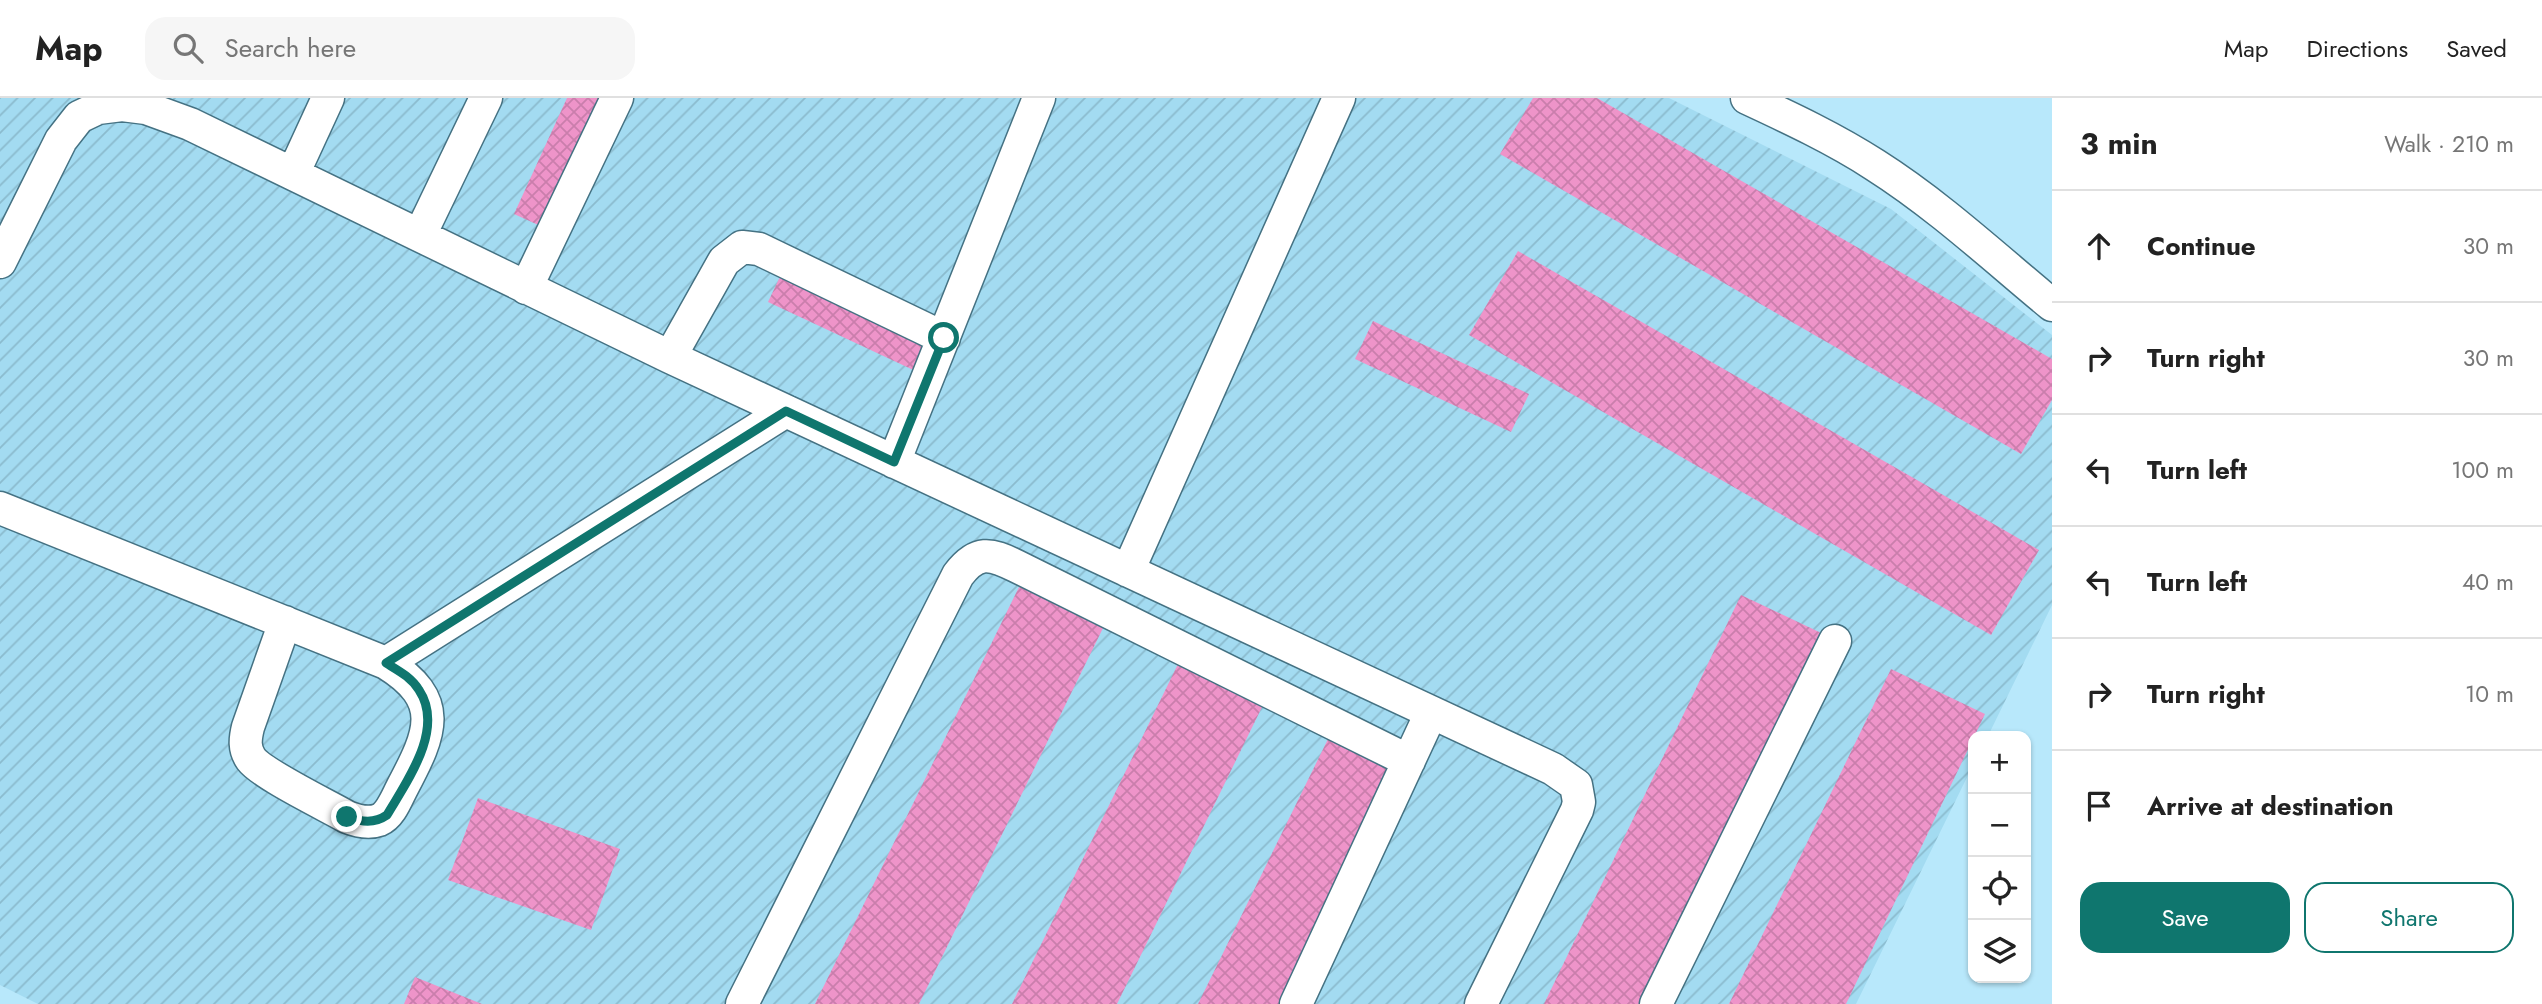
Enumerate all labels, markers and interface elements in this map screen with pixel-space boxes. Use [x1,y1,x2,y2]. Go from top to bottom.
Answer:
search box [145,17,635,80]
text: Map [35,25,103,72]
icon: search [169,29,207,67]
text: Search here [225,29,356,67]
text: Map [2224,31,2269,66]
text: Directions [2307,31,2408,66]
text: Saved [2446,31,2507,66]
text: 3 min [2080,122,2158,165]
text: Walk · 210 m [2384,127,2514,161]
icon: ahead [2080,227,2118,265]
text: Continue [2147,227,2256,265]
text: 30 m [2463,229,2514,263]
route start [928,322,959,353]
icon: right [2080,339,2118,377]
text: Turn right [2147,339,2265,377]
text: 30 m [2463,341,2514,375]
icon: left [2080,451,2118,489]
text: Turn left [2147,451,2247,489]
text: 100 m [2451,453,2514,487]
icon: left [2080,563,2118,601]
text: Turn left [2147,563,2247,601]
text: 40 m [2462,565,2514,599]
icon: right [2080,675,2118,713]
text: Turn right [2147,675,2265,713]
text: 10 m [2465,677,2514,711]
map controls [1968,731,2031,983]
button: + [1968,731,2031,794]
icon: arrive [2080,787,2118,825]
text: Arrive at destination [2147,787,2394,825]
button: − [1968,794,2031,857]
route end [331,801,362,832]
button: locate [1968,857,2031,920]
button: Save [2080,882,2290,953]
button: Share [2304,882,2514,953]
button: layers [1968,920,2031,983]

